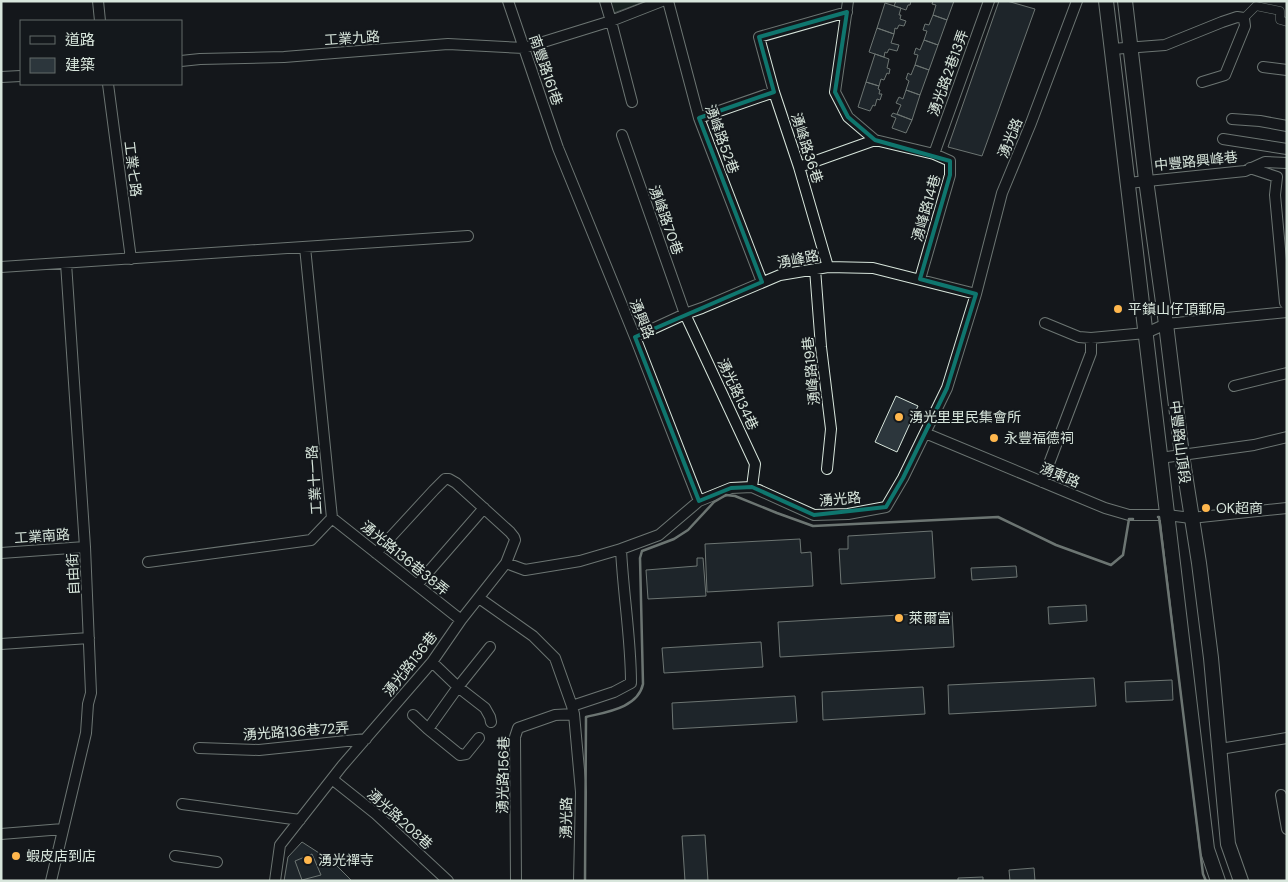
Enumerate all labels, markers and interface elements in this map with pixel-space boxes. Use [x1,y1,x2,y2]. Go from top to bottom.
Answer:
legend [20,20,182,85]
street label: 工業九路 [323,27,381,49]
street label: 湧光路2巷13弄 [924,27,972,119]
text: 道路 [65,30,95,50]
street label: 南豐路161巷 [526,32,566,108]
text: 建築 [65,55,95,75]
street label: 湧峰路52巷 [701,102,743,176]
street label: 湧峰路36巷 [787,110,827,186]
street label: 湧光路 [994,115,1026,161]
street label: 工業七路 [121,140,145,198]
street label: 中豐路興峰巷 [1153,148,1239,174]
street label: 湧峰路14巷 [908,172,944,244]
street label: 湧峰路70巷 [645,183,687,257]
street label: 湧峰路 [776,246,820,272]
street label: 湧興路 [626,296,658,342]
place label: 平鎮山仔頂郵局 [1128,300,1226,318]
marker: 平鎮山仔頂郵局 [1112,303,1124,315]
street label: 湧峰路19巷 [798,336,824,406]
street label: 湧光路134巷 [714,355,762,433]
street label: 中豐路山頂段 [1166,399,1194,485]
place label: 湧光里里民集會所 [909,408,1021,426]
marker: 湧光里里民集會所 [893,411,905,423]
place label: 永豐福德祠 [1004,429,1074,447]
marker: 永豐福德祠 [988,432,1000,444]
street label: 工業十一路 [303,444,325,516]
street label: 湧東路 [1037,459,1083,491]
street label: 湧光路 [818,488,862,510]
place label: OK超商 [1216,499,1263,517]
marker: OK超商 [1200,502,1212,514]
street label: 湧光路136巷38弄 [357,517,453,599]
street label: 工業南路 [13,525,71,547]
street label: 自由街 [63,553,83,595]
place label: 萊爾富 [909,609,951,627]
marker: 萊爾富 [893,612,905,624]
street label: 湧光路136巷 [379,628,441,700]
street label: 湧光路136巷72弄 [242,718,350,744]
street label: 湧光路156巷 [493,736,513,814]
street label: 湧光路208巷 [364,785,436,853]
street label: 湧光路 [557,797,575,839]
place label: 蝦皮店到店 [26,847,96,865]
marker: 蝦皮店到店 [10,850,22,862]
place label: 湧光禪寺 [318,851,374,869]
marker: 湧光禪寺 [302,854,314,866]

